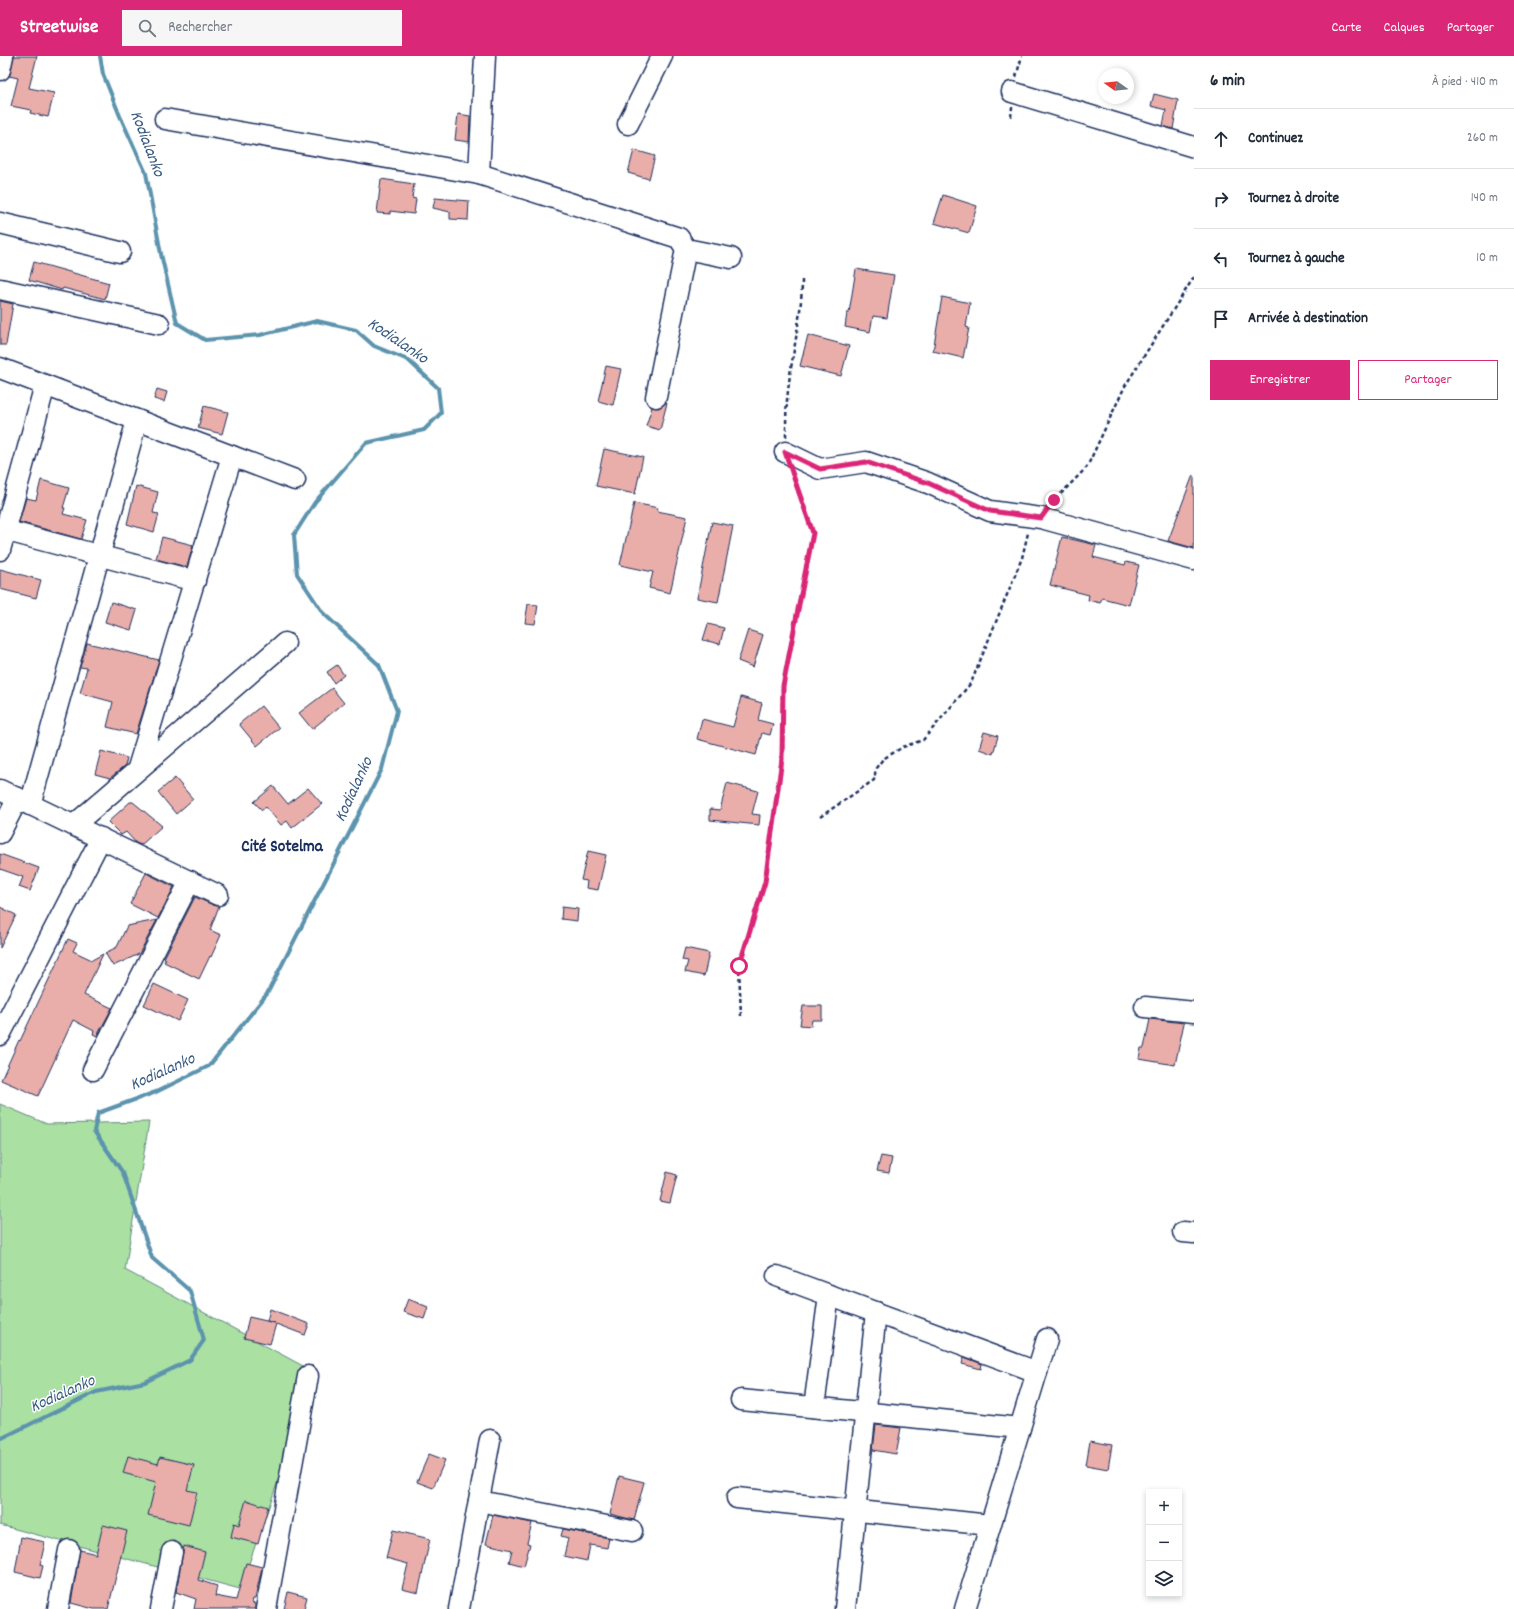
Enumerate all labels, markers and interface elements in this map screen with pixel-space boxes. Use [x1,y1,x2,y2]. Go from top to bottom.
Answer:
search box [122,10,402,46]
text: Streetwise [20,15,98,42]
icon: search [136,17,158,39]
text: Rechercher [168,17,232,39]
text: Carte [1332,18,1362,38]
text: Calques [1384,18,1425,38]
text: Partager [1447,18,1494,38]
north arrow [1098,68,1134,104]
text: 6 min [1210,70,1245,94]
text: À pied · 410 m [1432,73,1498,92]
water label: Kodialanko [122,108,170,182]
icon: ahead [1210,128,1232,150]
text: Continuez [1248,128,1303,150]
text: 260 m [1467,129,1498,148]
icon: right [1210,188,1232,210]
text: Tournez à droite [1248,188,1339,210]
text: 140 m [1471,189,1498,208]
icon: left [1210,248,1232,270]
text: Tournez à gauche [1248,248,1345,270]
text: 10 m [1476,249,1498,268]
icon: arrive [1210,308,1232,330]
text: Arrivée à destination [1248,308,1368,330]
water label: Kodialanko [362,313,433,372]
button: Enregistrer [1210,360,1350,400]
button: Partager [1358,360,1498,400]
route end [1045,491,1063,509]
water label: Kodialanko [330,752,381,826]
district label: Cité Sotelma [241,836,324,860]
route start [730,957,748,975]
water label: Kodialanko [127,1047,201,1098]
water label: Kodialanko [27,1369,101,1420]
map controls [1146,1489,1182,1597]
button: + [1146,1489,1182,1525]
button: − [1146,1525,1182,1561]
button: layers [1146,1561,1182,1597]

